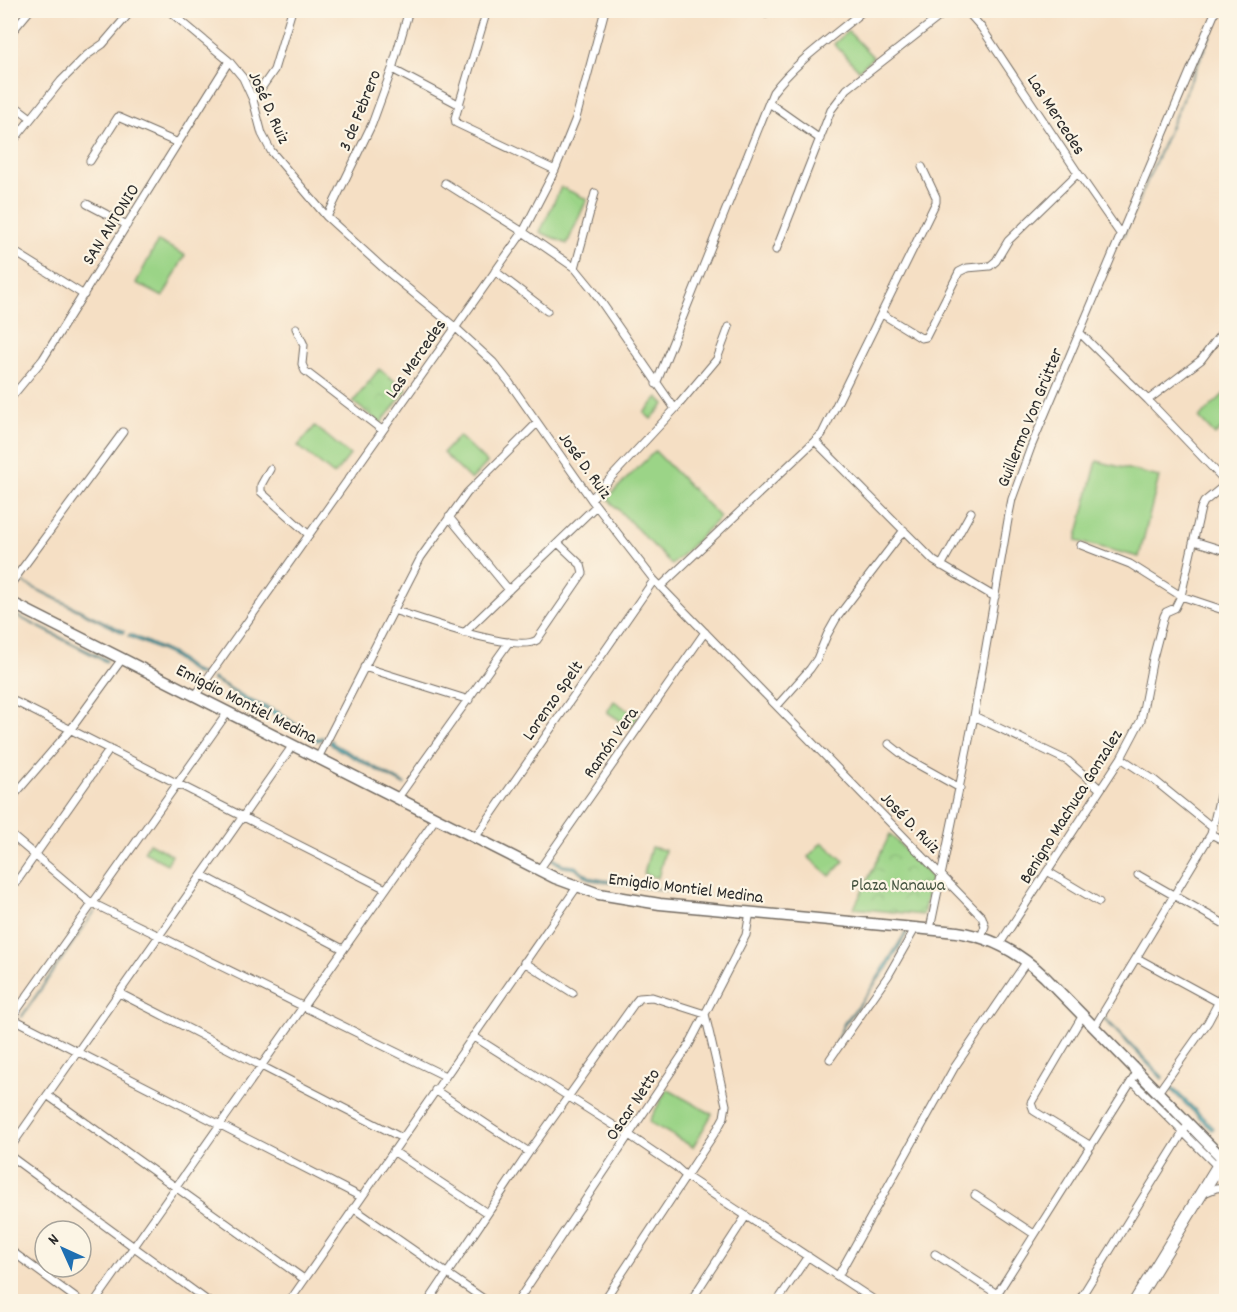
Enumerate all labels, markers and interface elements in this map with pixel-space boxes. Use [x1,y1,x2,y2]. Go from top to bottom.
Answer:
street label: 3 de Febrero [334,67,389,155]
street label: José D. Ruiz [241,68,295,148]
street label: Las Mercedes [1019,70,1090,161]
street label: SAN ANTONIO [77,180,147,271]
street label: Las Mercedes [380,315,454,404]
street label: Guillermo Von Grütter [992,344,1071,491]
street label: José D. Ruiz [551,428,617,505]
street label: Lorenzo Spelt [517,656,591,746]
street label: Emigdio Montiel Medina [171,659,321,752]
street label: Ramón Vera [578,702,646,784]
street label: Benigno Machuca Gonzalez [1014,725,1130,889]
street label: José D. Ruiz [873,787,945,860]
street label: Emigdio Montiel Medina [607,868,765,911]
park label: Plaza Nanawa [851,874,946,899]
street label: Oscar Netto [601,1064,668,1147]
north arrow [33,1219,93,1279]
text: N [43,1229,65,1251]

